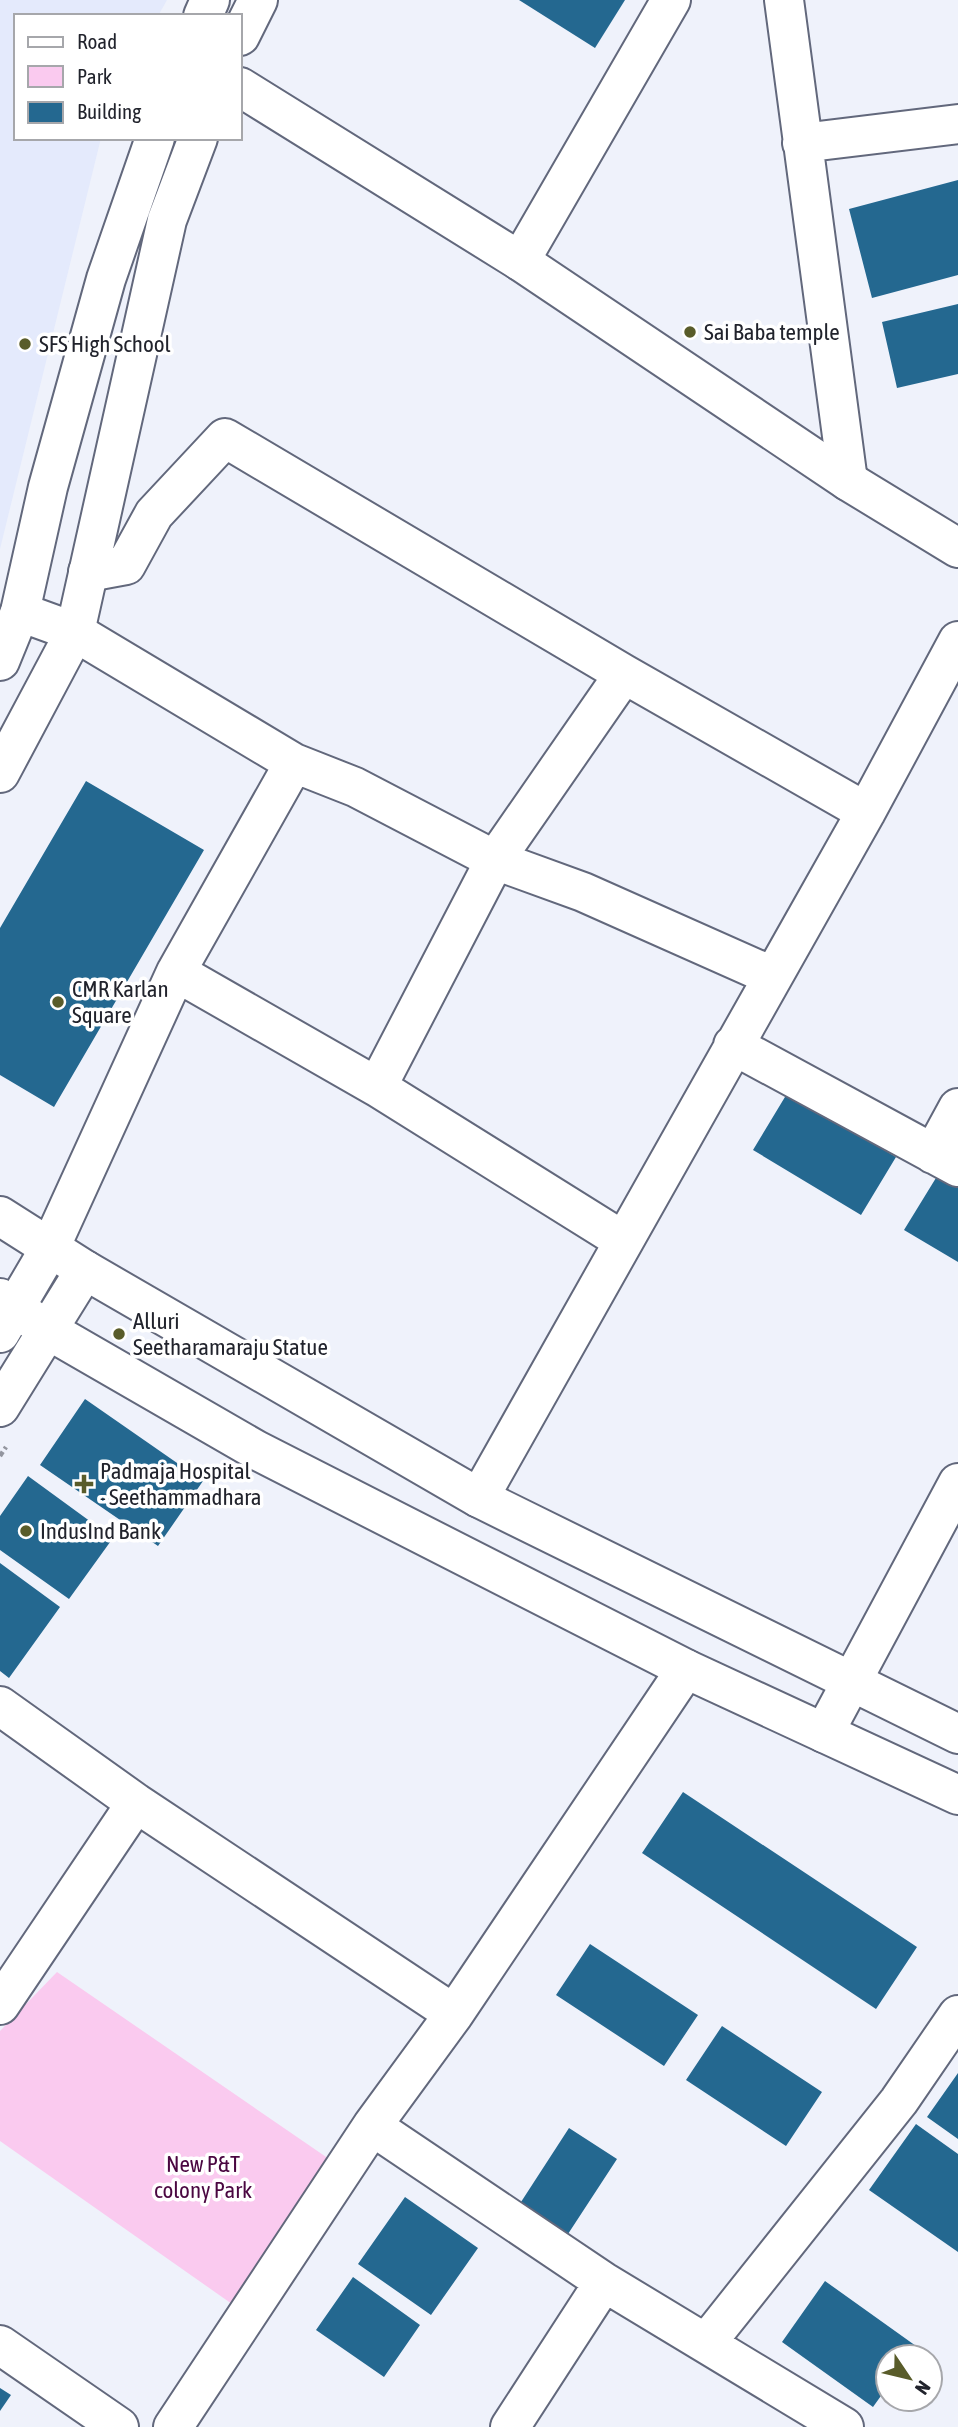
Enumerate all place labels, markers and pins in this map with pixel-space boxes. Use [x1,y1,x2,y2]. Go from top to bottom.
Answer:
place label: Sai Baba temple [704,319,840,345]
marker: Sai Baba temple [682,324,698,340]
place label: SFS High School [39,331,171,357]
marker: SFS High School [17,336,33,352]
place label: CMR Karlan Square [72,976,169,1028]
marker: CMR Karlan Square [50,994,66,1010]
place label: Alluri Seetharamaraju Statue [133,1308,328,1360]
marker: Alluri Seetharamaraju Statue [111,1326,127,1342]
place label: Padmaja Hospital - Seethammadhara [100,1458,261,1510]
marker: Padmaja Hospital - Seethammadhara [74,1474,94,1494]
place label: IndusInd Bank [40,1518,161,1544]
marker: IndusInd Bank [18,1523,34,1539]

